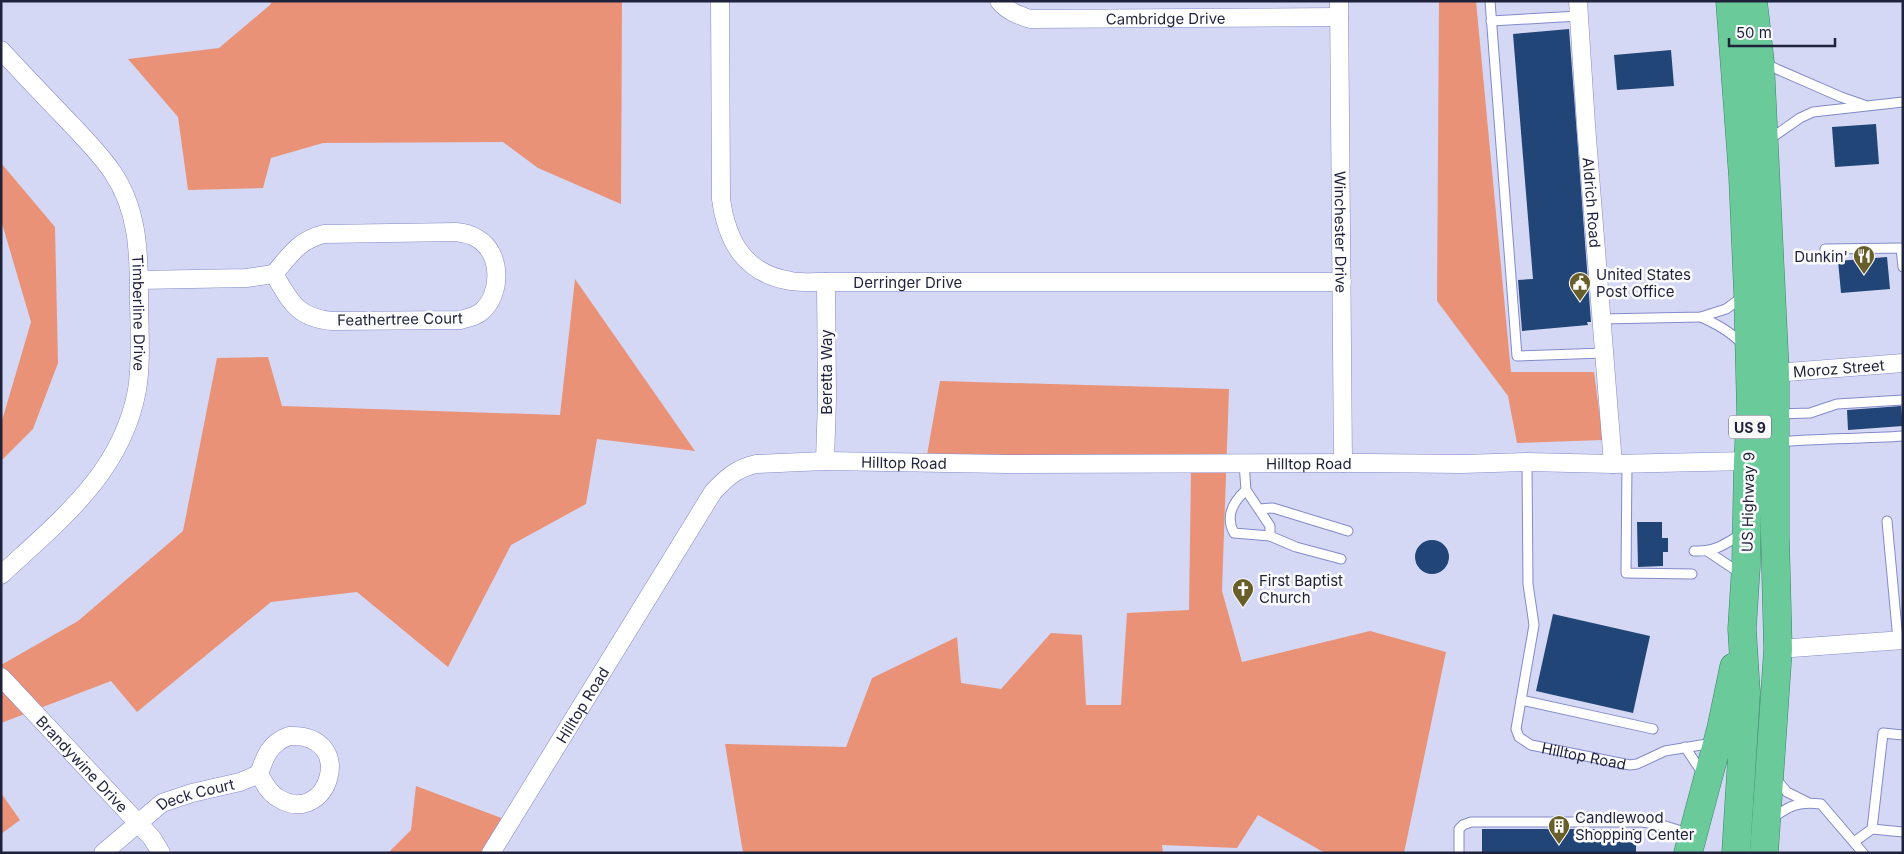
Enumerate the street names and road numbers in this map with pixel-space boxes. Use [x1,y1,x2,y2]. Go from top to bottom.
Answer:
street label: Cambridge Drive [1106,8,1226,28]
street label: Aldrich Road [1579,157,1605,248]
street label: Winchester Drive [1331,171,1351,293]
street label: Timberline Drive [128,254,149,372]
street label: Derringer Drive [853,273,962,292]
street label: Feathertree Court [337,308,463,330]
street label: Beretta Way [817,329,836,415]
street label: Moroz Street [1792,355,1885,381]
road number: US 9 [1729,416,1771,438]
street label: Hilltop Road [861,452,947,473]
street label: US Highway 9 [1738,452,1758,552]
street label: Hilltop Road [1266,454,1352,473]
street label: Hilltop Road [552,663,613,746]
street label: Brandywine Drive [33,712,132,816]
street label: Hilltop Road [1540,738,1628,773]
street label: Deck Court [152,774,236,814]

